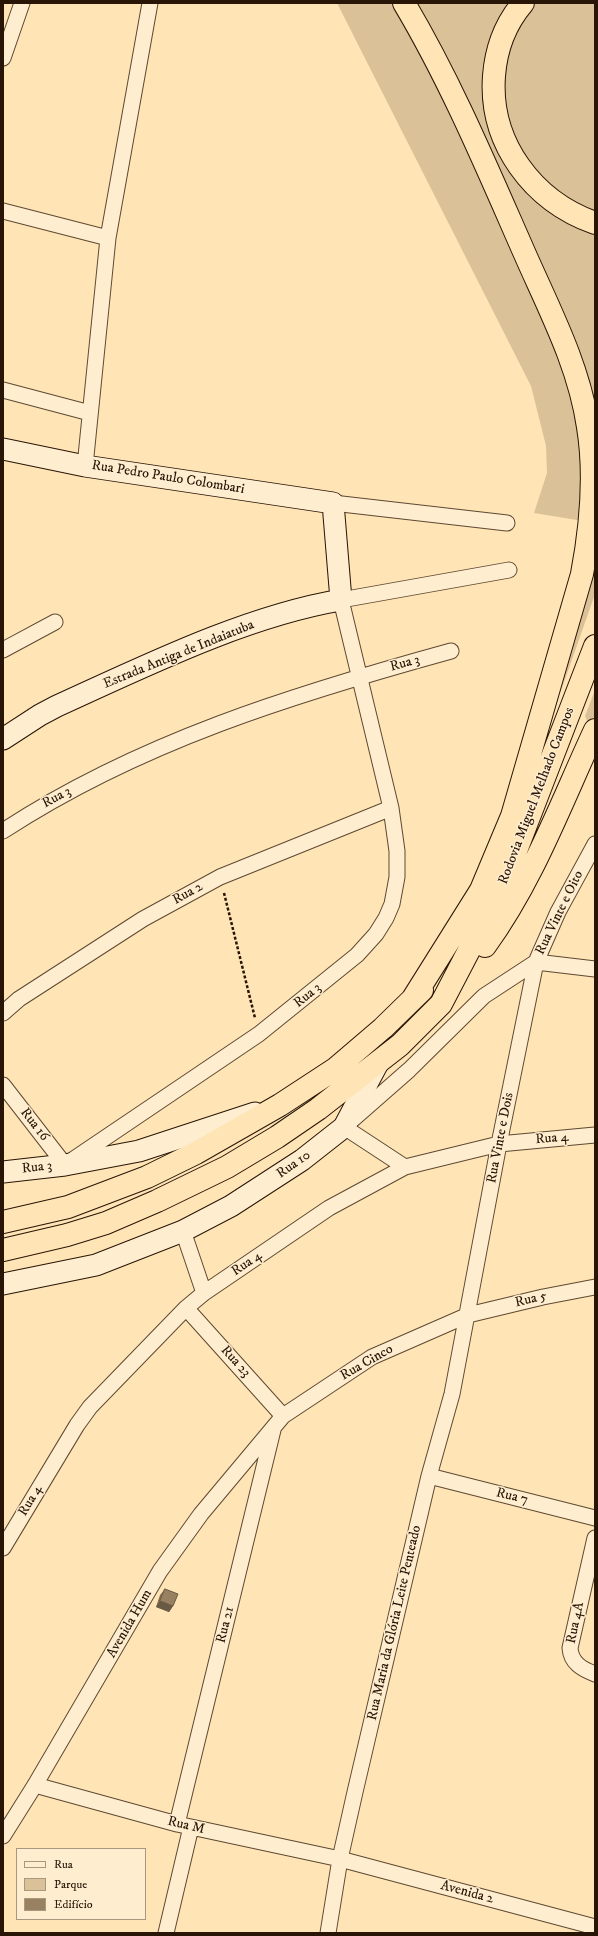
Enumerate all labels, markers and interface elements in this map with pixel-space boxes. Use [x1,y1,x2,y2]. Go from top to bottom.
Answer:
street label: Rua Pedro Paulo Colombari [90,458,246,498]
street label: Estrada Antiga de Indaiatuba [101,617,257,693]
street label: Rua 3 [388,652,422,676]
street label: Rodovia Miguel Melhado Campos [495,705,579,887]
street label: Rua 3 [40,783,74,813]
street label: Rua Vinte e Oito [532,868,588,958]
street label: Rua 2 [170,879,206,909]
street label: Rua 3 [291,980,325,1012]
street label: Rua Vinte e Dois [484,1091,518,1185]
street label: Rua 16 [16,1105,52,1145]
street label: Rua 4 [535,1129,569,1149]
street label: Rua 10 [274,1147,314,1183]
street label: Rua 3 [21,1158,53,1178]
street label: Rua 4 [229,1248,265,1280]
street label: Rua 5 [514,1288,548,1312]
street label: Rua Cinco [338,1341,396,1385]
street label: Rua 23 [216,1343,254,1381]
street label: Rua 4 [15,1482,47,1520]
street label: Rua 7 [494,1485,530,1509]
street label: Rua Maria da Glória Leite Penteado [364,1524,426,1722]
street label: Avenida Hum [104,1587,156,1661]
street label: Rua 4A [563,1601,589,1645]
street label: Rua 21 [213,1605,239,1645]
street label: Rua M [166,1814,206,1838]
legend [16,1848,146,1920]
text: Rua [54,1857,73,1872]
text: Parque [54,1877,87,1892]
street label: Avenida 2 [439,1878,495,1908]
text: Edifício [54,1897,93,1912]

